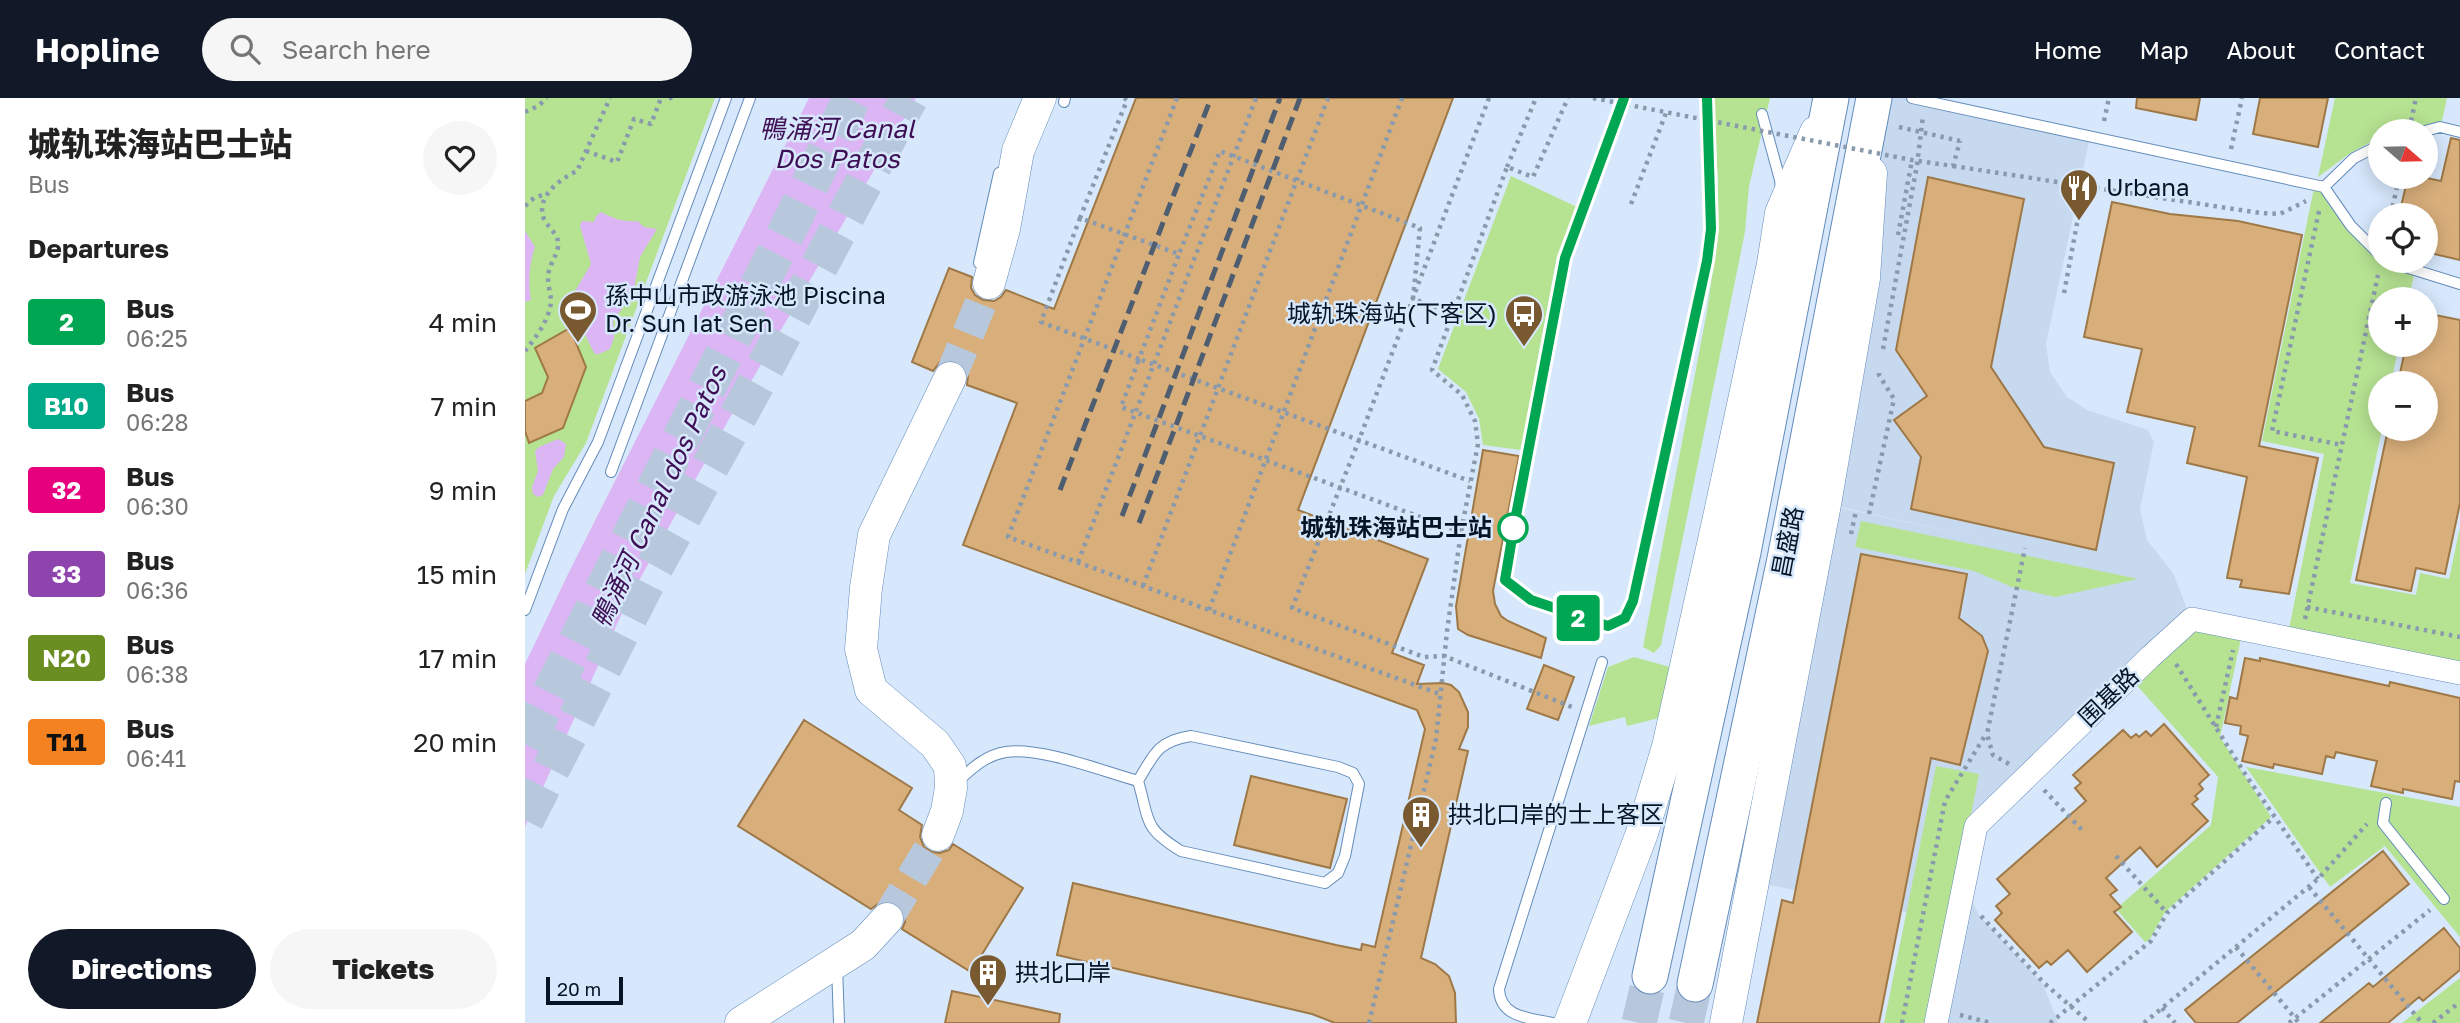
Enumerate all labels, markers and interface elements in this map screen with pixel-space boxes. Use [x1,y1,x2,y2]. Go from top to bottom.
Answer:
search box [202,18,692,81]
text: Hopline [35,30,160,69]
icon: search [226,30,264,68]
text: Search here [282,34,431,65]
text: Home [2034,35,2102,64]
text: Map [2140,35,2189,64]
text: About [2227,35,2296,64]
text: Contact [2334,35,2425,64]
water label: 鴨涌河 Canal Dos Patos [759,113,917,174]
north arrow [2368,119,2438,189]
map controls [2368,119,2438,441]
button: heart [423,121,497,195]
text: 城轨珠海站巴士站 [28,124,292,163]
restaurant icon: Urbana [2058,167,2100,222]
text: Bus [28,170,70,198]
place label: Urbana [2106,172,2190,201]
button: locate [2368,203,2438,273]
text: Departures [28,233,169,264]
place label: 孫中山市政游泳池 Piscina Dr. Sun Iat Sen [605,280,886,337]
button: + [2368,287,2438,357]
sports icon: 孫中山市政游泳池 Piscina Dr. Sun Iat Sen [557,289,599,344]
text: Bus [126,293,174,324]
bus stop icon: 城轨珠海站(下客区) [1503,293,1545,348]
place label: 城轨珠海站(下客区) [1287,298,1497,327]
text: 2 [59,307,74,336]
text: 4 min [429,307,497,338]
text: 06:25 [126,324,188,352]
water label: 鴨涌河 Canal dos Patos [584,360,733,633]
button: − [2368,371,2438,441]
text: Bus [126,377,174,408]
text: B10 [44,391,89,420]
text: 7 min [431,391,497,422]
text: 06:28 [126,408,188,436]
text: Bus [126,461,174,492]
text: 32 [52,475,81,504]
text: 9 min [429,475,497,506]
text: 06:30 [126,492,189,520]
street label: 昌盛路 [1765,504,1808,580]
place label: 城轨珠海站巴士站 [1300,512,1492,541]
marker: 城轨珠海站巴士站 [1498,513,1528,543]
text: Bus [126,545,174,576]
text: 33 [52,559,81,588]
text: 15 min [417,559,497,590]
text: 06:36 [126,576,188,604]
line badge: 2 [1555,595,1601,641]
text: 2 [1571,603,1585,632]
text: Bus [126,629,174,660]
text: N20 [42,643,91,672]
text: 17 min [418,643,497,674]
text: 06:38 [126,660,189,688]
street label: 围基路 [2072,660,2144,731]
text: Bus [126,713,174,744]
text: T11 [46,727,87,756]
text: 20 min [413,727,497,758]
text: 06:41 [126,744,186,772]
building icon: 拱北口岸的士上客区 [1400,794,1442,849]
place label: 拱北口岸的士上客区 [1448,799,1664,828]
button: Directions [28,929,256,1009]
button: Tickets [270,929,497,1009]
building icon: 拱北口岸 [967,952,1009,1007]
place label: 拱北口岸 [1015,957,1111,986]
scale bar [546,974,623,1006]
text: 20 m [557,977,601,1000]

